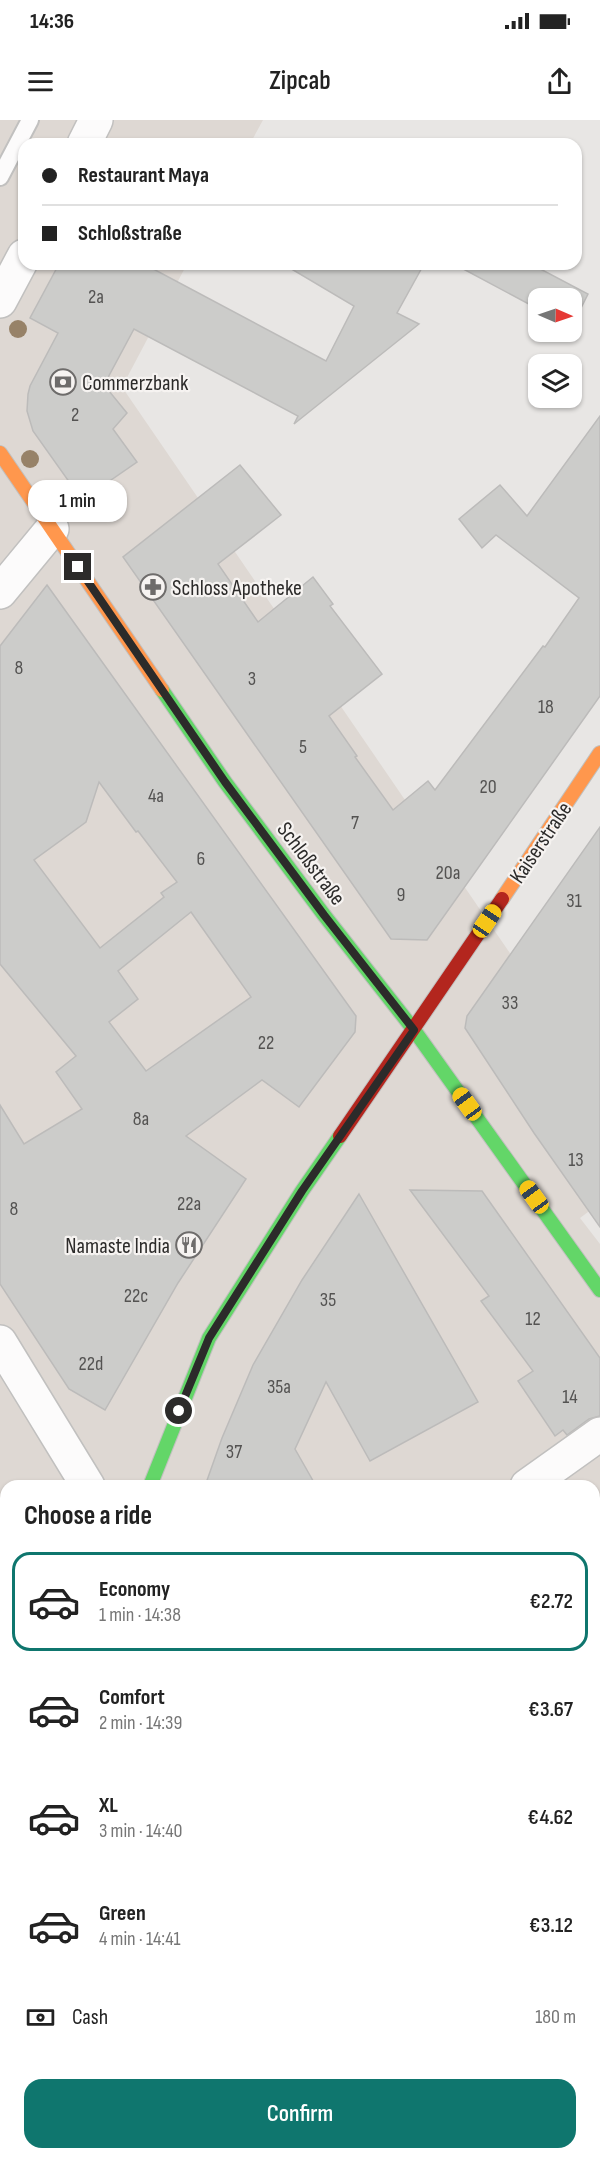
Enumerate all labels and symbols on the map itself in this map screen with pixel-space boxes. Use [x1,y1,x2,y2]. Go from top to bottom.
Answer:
house number: 2a [88,285,104,309]
north arrow [528,288,582,342]
bank icon: Commerzbank [48,367,78,397]
place label: Commerzbank [82,370,189,397]
house number: 2 [71,403,79,427]
callout: 1 min [28,480,128,522]
route end [64,553,91,580]
pharmacy icon: Schloss Apotheke [138,572,168,602]
place label: Schloss Apotheke [172,575,302,602]
house number: 8 [15,656,23,680]
house number: 3 [248,667,256,691]
house number: 18 [538,695,554,719]
house number: 5 [299,735,307,759]
house number: 20 [479,775,497,799]
house number: 4a [148,784,164,808]
street label: Kaiserstraße [504,797,578,889]
house number: 7 [351,811,359,835]
street label: Schloßstraße [271,817,351,911]
house number: 6 [197,847,205,871]
house number: 20a [436,861,460,885]
house number: 9 [397,883,405,907]
house number: 31 [566,889,582,913]
car [469,901,505,941]
house number: 33 [502,991,518,1015]
house number: 22 [258,1031,274,1055]
car [449,1084,485,1124]
house number: 8a [133,1107,149,1131]
house number: 13 [568,1148,584,1172]
car [516,1177,552,1217]
house number: 22a [177,1192,201,1216]
house number: 8 [10,1197,18,1221]
restaurant icon: Namaste India [174,1230,204,1260]
place label: Namaste India [65,1233,170,1260]
house number: 22c [124,1284,148,1308]
house number: 35 [320,1288,336,1312]
house number: 12 [525,1307,541,1331]
house number: 22d [79,1352,103,1376]
house number: 35a [267,1375,291,1399]
house number: 14 [562,1385,578,1409]
route start [165,1397,192,1424]
house number: 37 [226,1440,242,1464]

